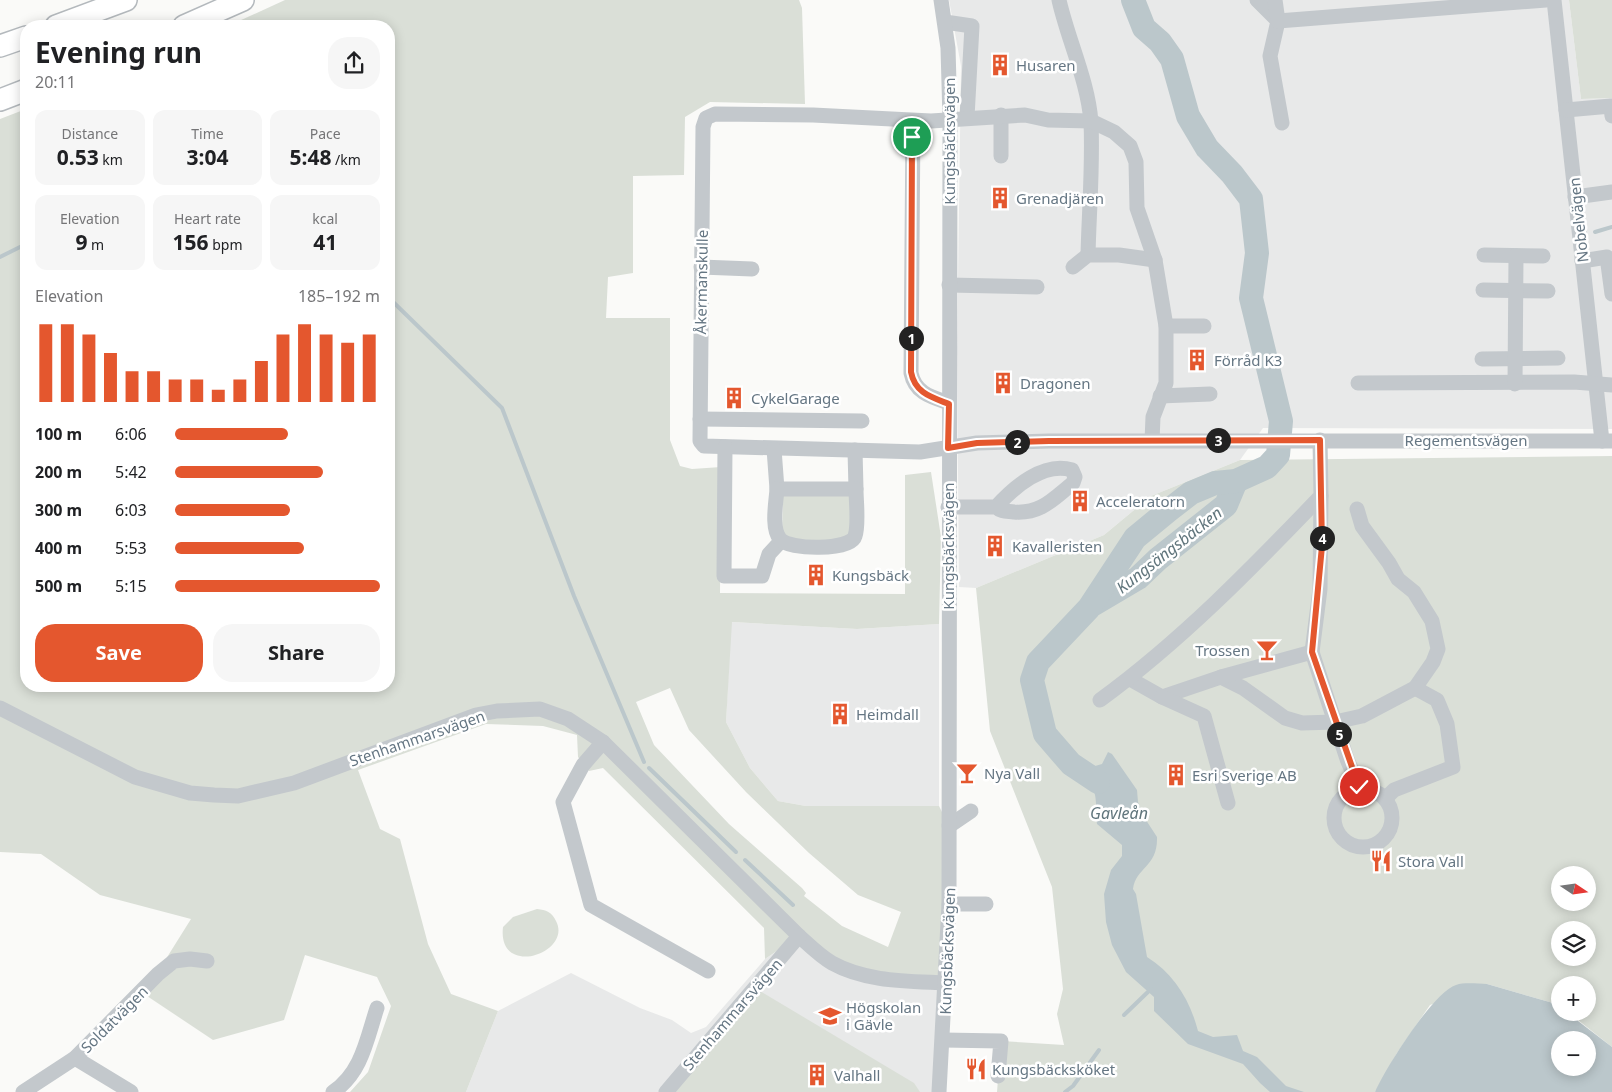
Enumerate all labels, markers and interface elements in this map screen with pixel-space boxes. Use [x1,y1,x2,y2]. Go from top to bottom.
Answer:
text: Evening run [35,33,202,71]
button: share [328,37,380,89]
building icon: Husaren [987,52,1013,78]
place label: Husaren [1016,55,1076,75]
text: 20:11 [35,71,76,93]
street label: Kungsbäcksvägen [939,77,959,205]
pin [891,116,933,158]
icon: arrive [898,123,926,151]
text: Distance [61,124,118,143]
text: Time [191,124,224,143]
text: Pace [310,124,341,143]
text: 0.53 [57,143,99,171]
text: 3:04 [187,143,228,171]
text: 5:48 [289,143,331,171]
text: km [99,150,123,169]
text: /km [331,150,361,169]
street label: Nobelvägen [1564,177,1592,263]
building icon: Grenadjären [987,185,1013,211]
place label: Grenadjären [1016,188,1104,208]
text: Elevation [60,209,120,228]
text: Heart rate [174,209,241,228]
text: kcal [312,209,338,228]
text: 9 [75,228,87,256]
text: 156 [172,228,209,256]
text: 41 [313,228,337,256]
street label: Åkermanskulle [690,230,712,334]
text: m [87,235,104,254]
text: bpm [209,235,242,254]
text: Elevation [35,285,103,307]
text: 185–192 m [298,285,380,307]
pin: 1 [898,326,924,350]
text: 1 [907,329,916,348]
building icon: Förråd K3 [1184,347,1210,373]
place label: Förråd K3 [1214,350,1282,370]
building icon: Dragonen [990,370,1016,396]
place label: Dragonen [1020,373,1091,393]
building icon: CykelGarage [721,385,747,411]
place label: CykelGarage [751,388,840,408]
text: 100 m [35,423,82,445]
text: 6:06 [115,423,147,445]
pin: 3 [1206,428,1230,452]
pin: 2 [1004,430,1030,454]
street label: Regementsvägen [1405,430,1527,450]
text: 3 [1214,431,1223,450]
text: 2 [1013,433,1022,452]
text: 200 m [35,461,82,483]
text: 5:42 [115,461,147,483]
street label: Kungsbäcksvägen [938,482,958,610]
building icon: Acceleratorn [1067,488,1093,514]
place label: Acceleratorn [1096,491,1185,511]
text: 300 m [35,499,82,521]
text: 6:03 [115,499,147,521]
water label: Kungsängsbäcken [1112,502,1226,598]
pin: 4 [1310,526,1334,550]
text: 4 [1318,529,1327,548]
building icon: Kavalleristen [982,533,1008,559]
place label: Kavalleristen [1012,536,1102,556]
text: 400 m [35,537,82,559]
text: 5:53 [115,537,147,559]
building icon: Kungsbäck [803,562,829,588]
place label: Kungsbäck [832,565,909,585]
text: 500 m [35,575,82,597]
text: 5:15 [115,575,147,597]
button: Save [35,624,203,682]
button: Share [213,624,380,682]
bar icon: Trossen [1254,637,1280,663]
place label: Trossen [1195,640,1250,660]
building icon: Heimdall [827,701,853,727]
place label: Heimdall [856,704,919,724]
street label: Stenhammarsvägen [347,705,487,771]
pin: 5 [1326,722,1352,746]
text: 5 [1335,725,1344,744]
bar icon: Nya Vall [954,760,980,786]
building icon: Esri Sverige AB [1163,762,1189,788]
place label: Nya Vall [984,763,1040,783]
place label: Esri Sverige AB [1192,765,1297,785]
pin [1338,766,1380,808]
icon: check [1345,773,1373,801]
water label: Gavleån [1090,802,1148,824]
restaurant icon: Stora Vall [1368,848,1394,874]
place label: Stora Vall [1398,851,1464,871]
north arrow [1551,866,1596,911]
map controls [1551,866,1596,1076]
street label: Kungsbäcksvägen [935,887,959,1015]
button: layers [1551,921,1596,966]
street label: Stenhammarsvägen [678,954,786,1074]
button: + [1551,976,1596,1021]
street label: Soldatvägen [76,981,152,1057]
place label: Högskolan i Gävle [846,997,921,1034]
school or university icon: Högskolan i Gävle [817,1003,843,1029]
button: − [1551,1031,1596,1076]
restaurant icon: Kungsbäcksköket [963,1056,989,1082]
place label: Kungsbäcksköket [992,1059,1116,1079]
building icon: Valhall [804,1062,830,1088]
place label: Valhall [834,1065,880,1085]

